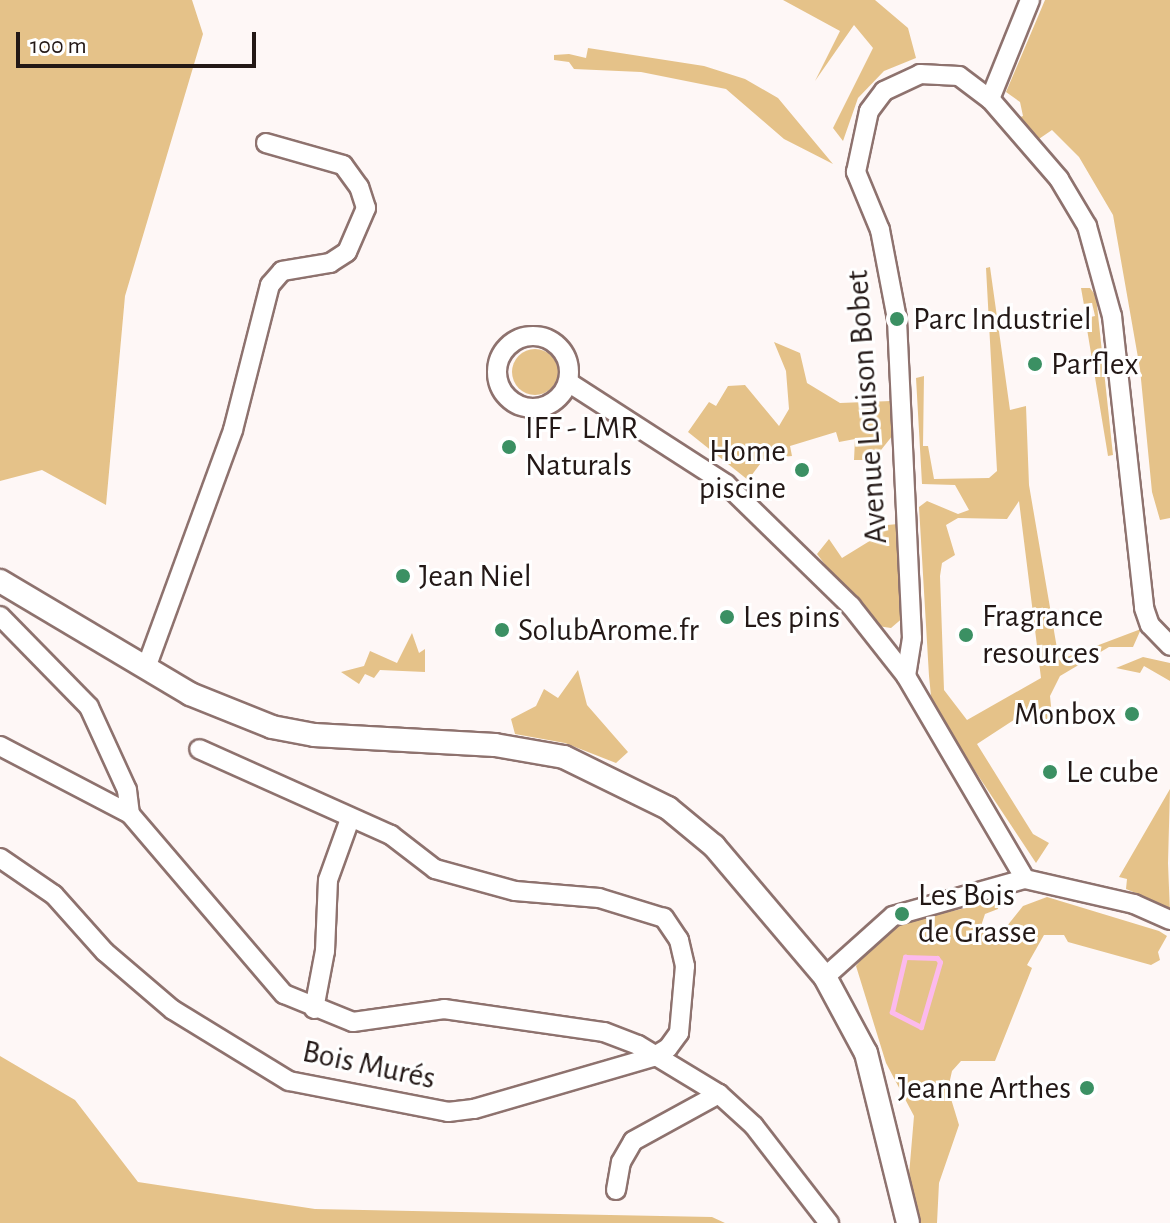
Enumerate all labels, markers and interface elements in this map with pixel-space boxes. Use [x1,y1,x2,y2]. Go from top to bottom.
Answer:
scale bar [20,16,260,66]
text: 100 m [30,34,87,58]
street label: Avenue Louison Bobet [838,269,896,545]
place label: Parc Industriel [913,300,1092,338]
marker: Parc Industriel [888,310,906,328]
place label: Parflex [1051,345,1138,383]
marker: Parflex [1026,355,1044,373]
place label: IFF - LMR Naturals [525,410,638,485]
place label: Home piscine [699,433,786,508]
marker: IFF - LMR Naturals [500,438,518,456]
marker: Home piscine [793,461,811,479]
place label: Jean Niel [419,557,532,595]
marker: Jean Niel [394,567,412,585]
place label: Les pins [743,598,840,636]
place label: Fragrance resources [982,598,1103,673]
marker: Les pins [718,608,736,626]
place label: SolubArome.fr [518,611,699,649]
marker: SolubArome.fr [493,621,511,639]
marker: Fragrance resources [957,626,975,644]
place label: Monbox [1014,695,1116,733]
marker: Monbox [1123,705,1141,723]
place label: Le cube [1066,753,1159,791]
marker: Le cube [1041,763,1059,781]
place label: Les Bois de Grasse [918,877,1036,952]
marker: Les Bois de Grasse [893,905,911,923]
street label: Bois Murés [299,1032,439,1098]
place label: Jeanne Arthes [898,1069,1071,1107]
marker: Jeanne Arthes [1078,1079,1096,1097]

